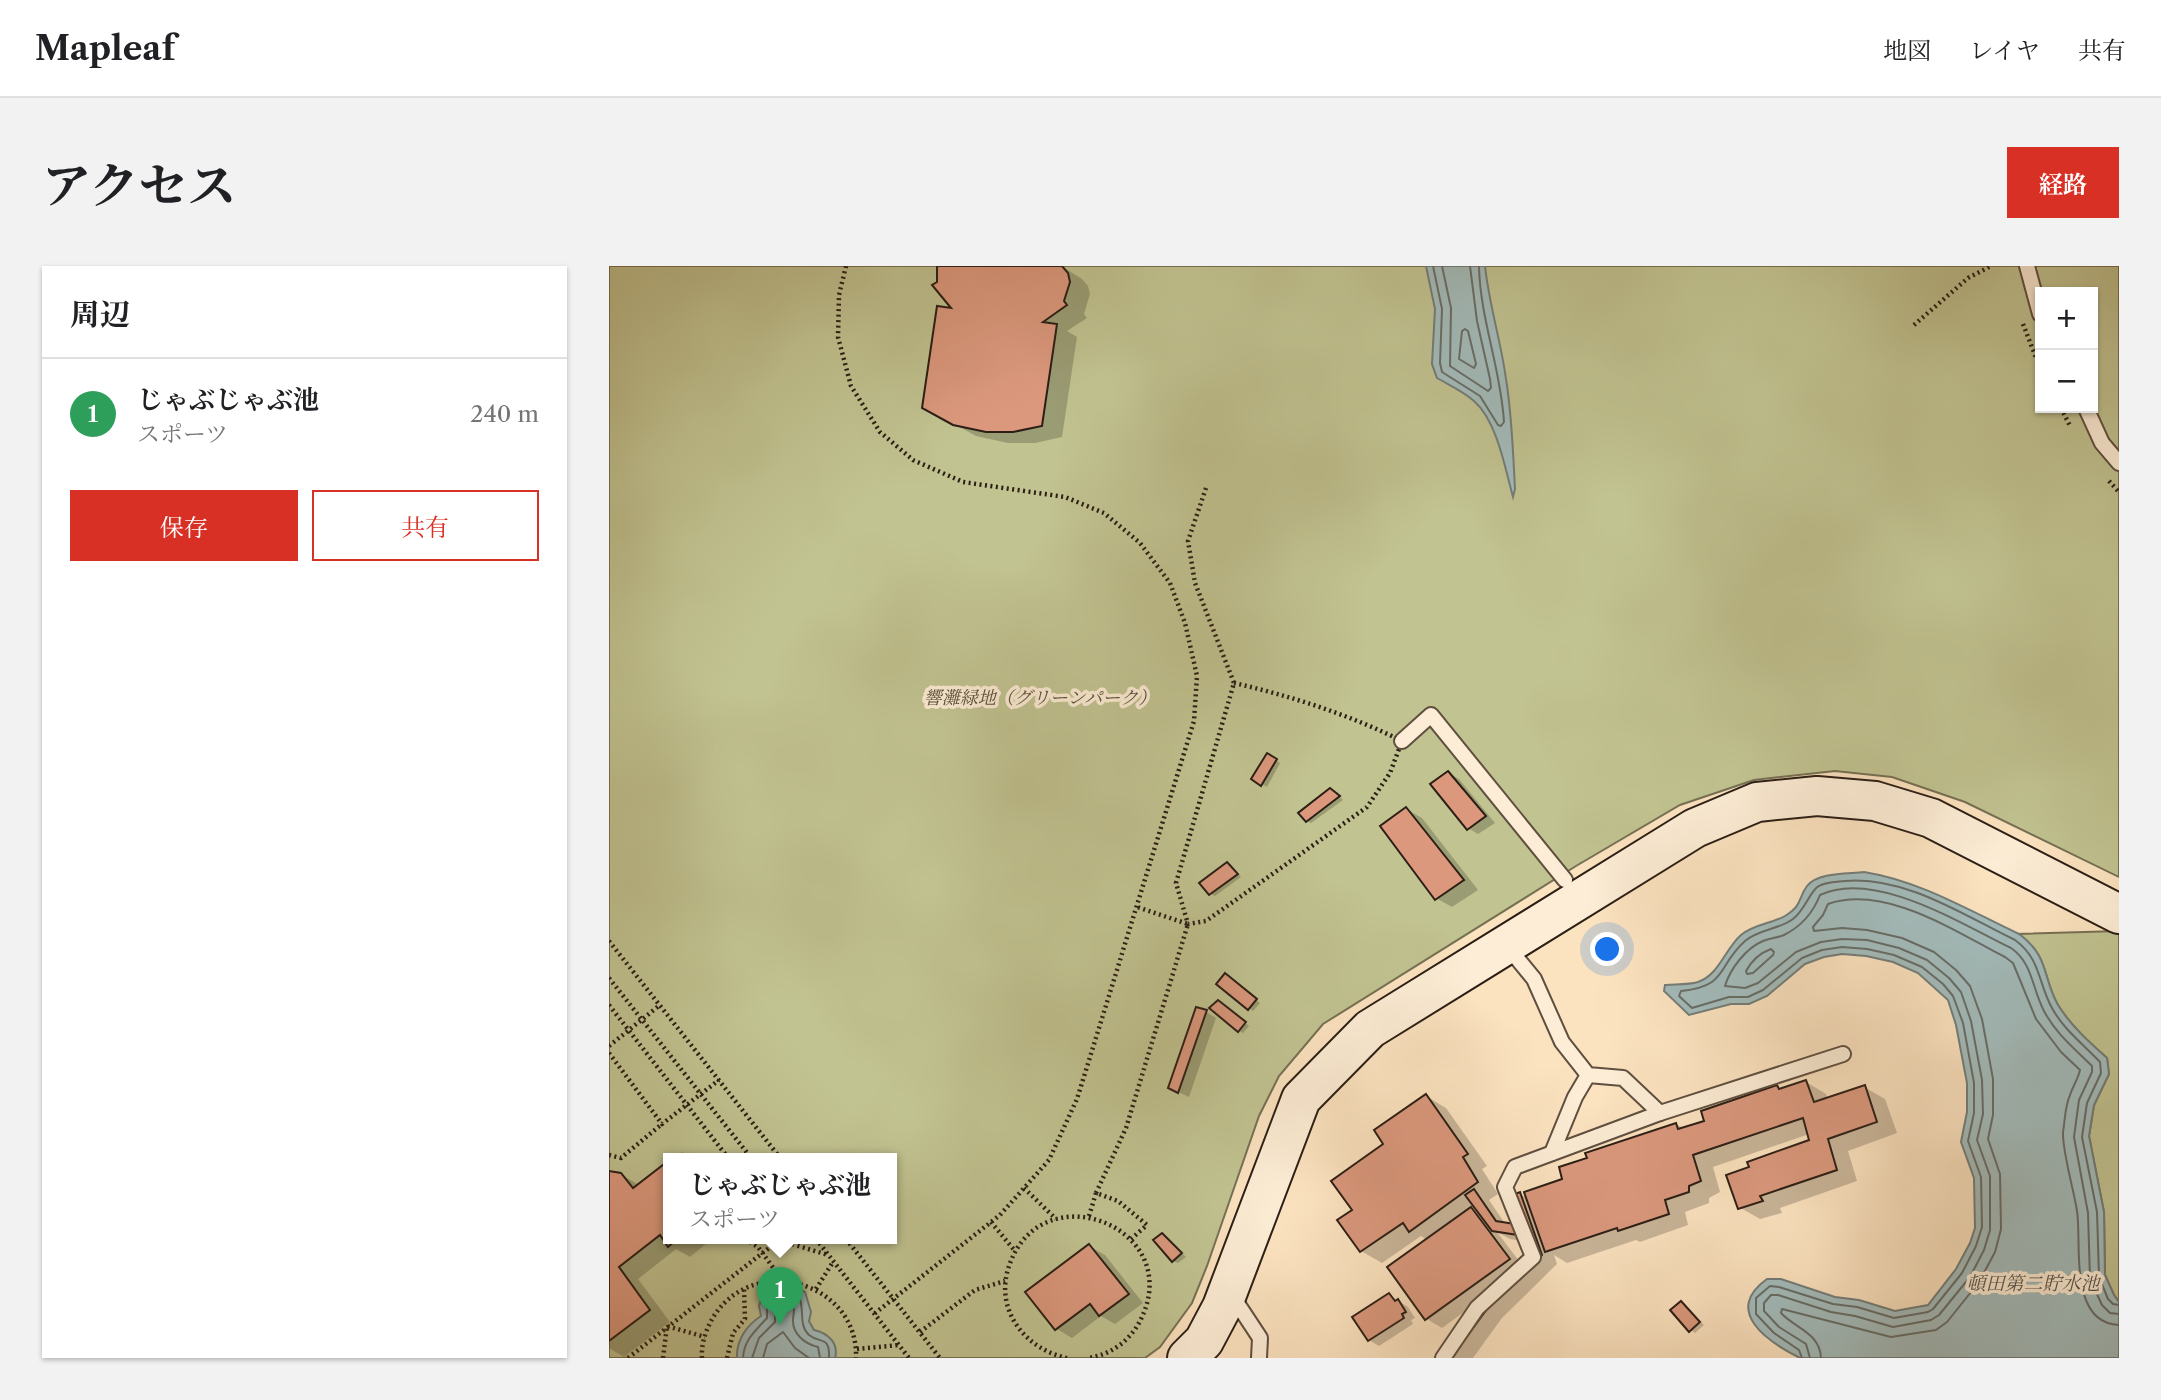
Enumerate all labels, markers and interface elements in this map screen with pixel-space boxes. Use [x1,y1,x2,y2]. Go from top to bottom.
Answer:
text: Mapleaf [35,28,175,69]
text: 地図 [1883,36,1931,65]
text: レイヤ [1969,36,2040,65]
text: 共有 [2078,36,2126,65]
button: 経路 [2007,147,2119,218]
text: アクセス [42,155,237,216]
map controls [2035,287,2098,413]
button: + [2035,287,2098,350]
text: 周辺 [70,296,130,333]
button: − [2035,350,2098,413]
text: じゃぶじゃぶ池 [137,384,319,416]
text: 1 [88,400,98,428]
text: 240 m [470,400,539,428]
text: スポーツ [137,420,228,448]
button: 保存 [70,490,298,561]
button: 共有 [312,490,539,561]
park label: 響灘緑地（グリーンパーク） [924,687,1156,709]
your location [1590,932,1624,966]
popup [663,1153,897,1244]
text: じゃぶじゃぶ池 [689,1169,871,1201]
text: スポーツ [689,1205,780,1233]
pin: 1 [757,1267,803,1325]
water label: 頓田第二貯水池 [1966,1272,2101,1295]

